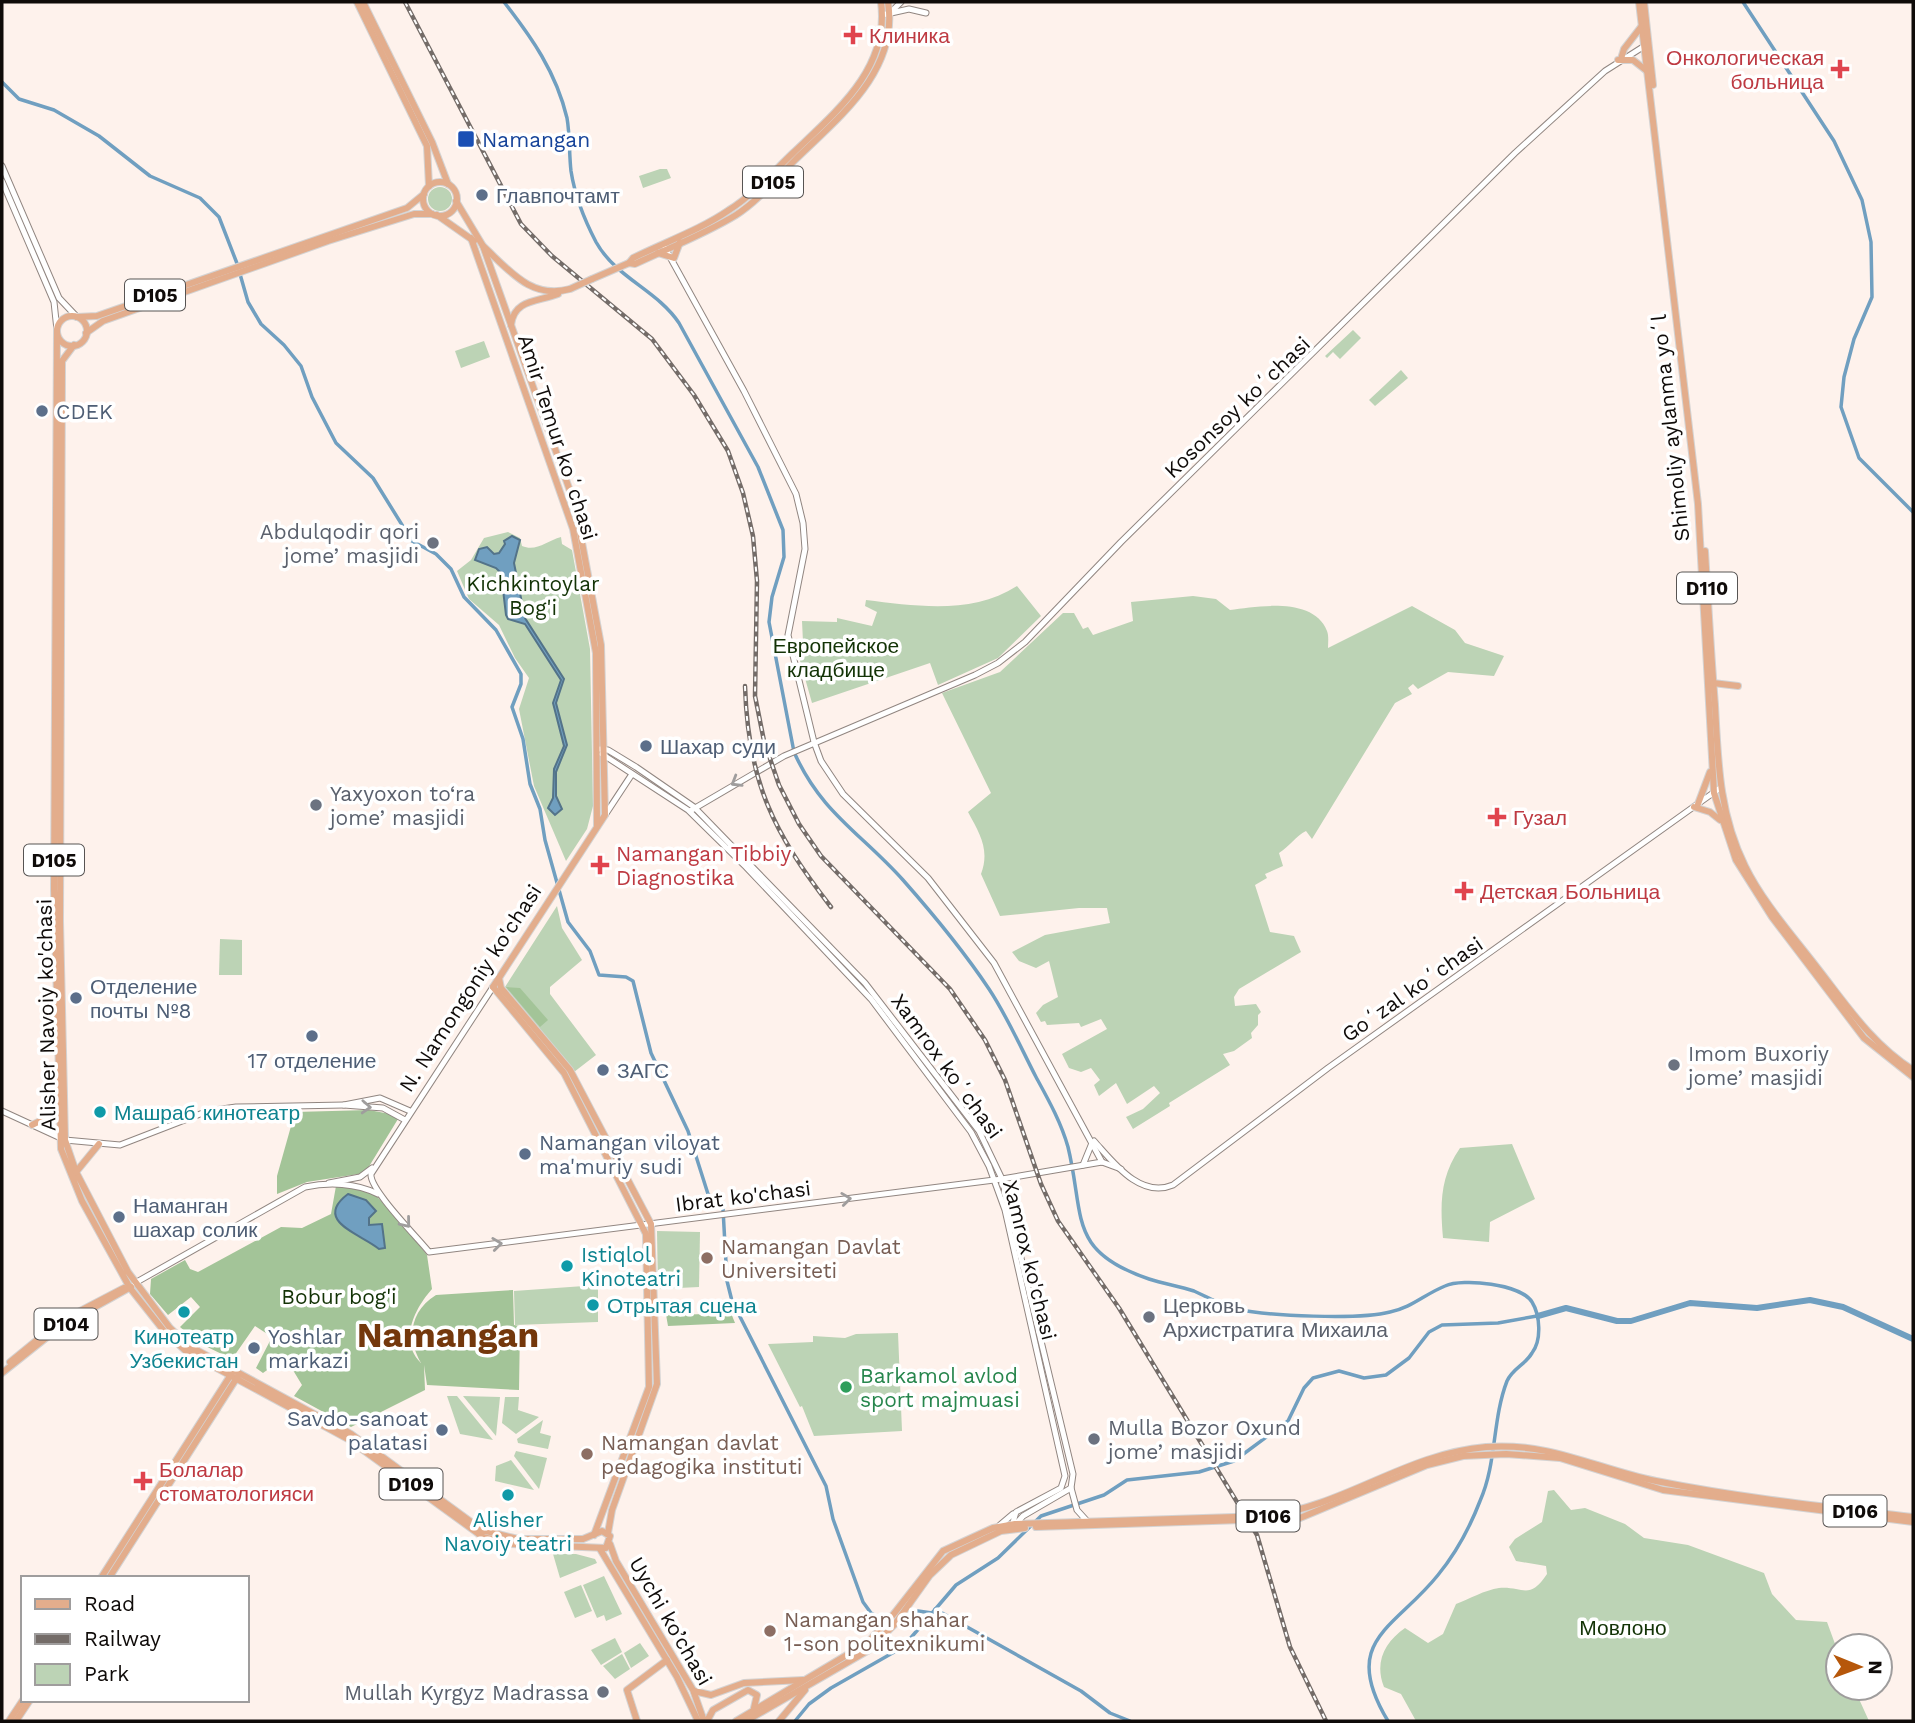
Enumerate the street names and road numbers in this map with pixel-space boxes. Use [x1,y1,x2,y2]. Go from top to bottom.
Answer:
road number: D105 [743,166,803,198]
road number: D105 [125,280,185,310]
street label: Shimoliy aylanma yoʻl [1646,313,1694,543]
street label: Amir Temur koʻchasi [513,331,603,543]
street label: Kosonsoy koʻchasi [1159,331,1315,483]
road number: D110 [1677,572,1737,604]
road number: D105 [24,845,84,876]
street label: N. Namongoniy ko'chasi [394,880,546,1096]
street label: Alisher Navoiy ko'chasi [31,899,61,1131]
street label: Goʻzal koʻchasi [1337,931,1487,1047]
street label: Xamrox koʻchasi [886,989,1008,1143]
street label: Ibrat ko'chasi [674,1175,812,1217]
street label: Xamrox ko'chasi [998,1177,1062,1343]
road number: D104 [34,1308,98,1340]
road number: D109 [380,1468,442,1500]
road number: D106 [1824,1496,1886,1526]
road number: D106 [1236,1500,1300,1532]
street label: Uychi ko’chasi [624,1552,718,1690]

